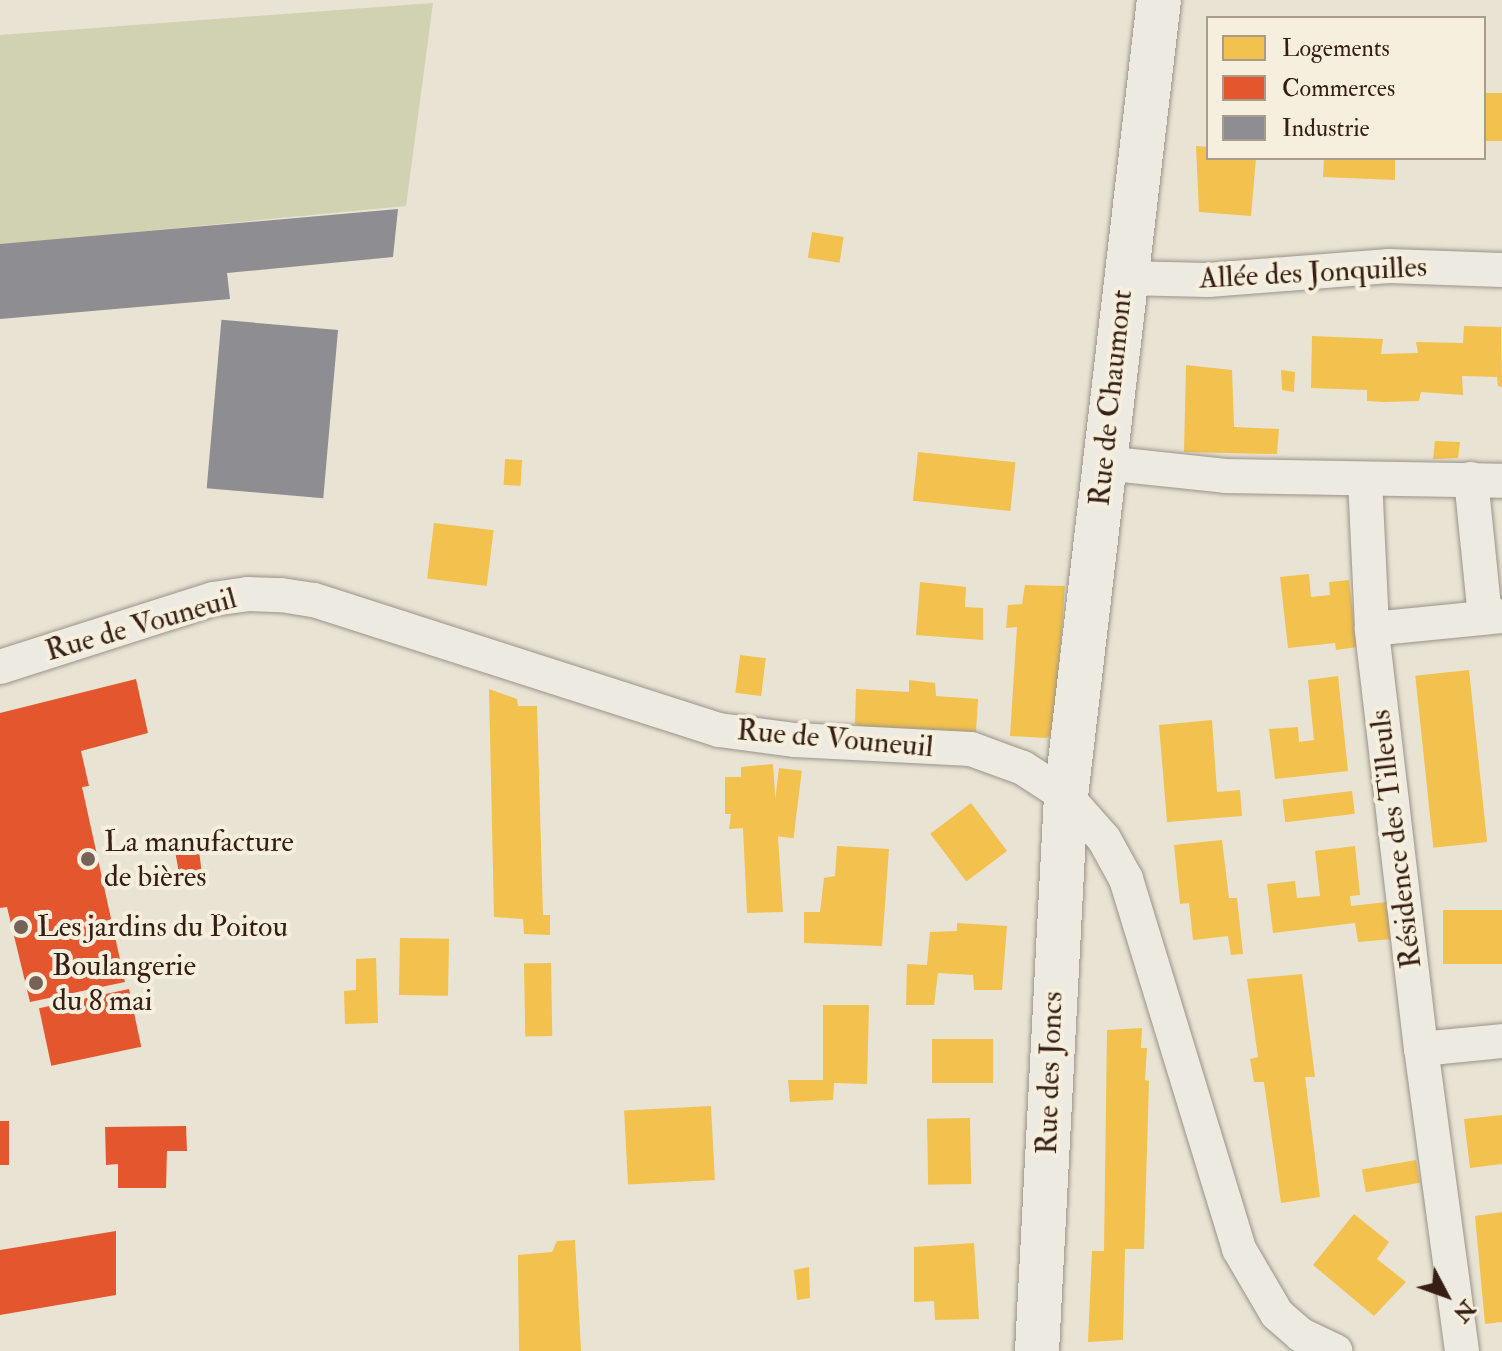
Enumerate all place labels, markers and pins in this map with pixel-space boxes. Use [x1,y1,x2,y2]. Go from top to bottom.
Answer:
place label: La manufacture de bières [104,824,294,894]
marker: La manufacture de bières [79,850,97,868]
place label: Les jardins du Poitou [37,909,288,945]
marker: Les jardins du Poitou [12,918,30,936]
place label: Boulangerie du 8 mai [52,948,196,1018]
marker: Boulangerie du 8 mai [27,974,45,992]

